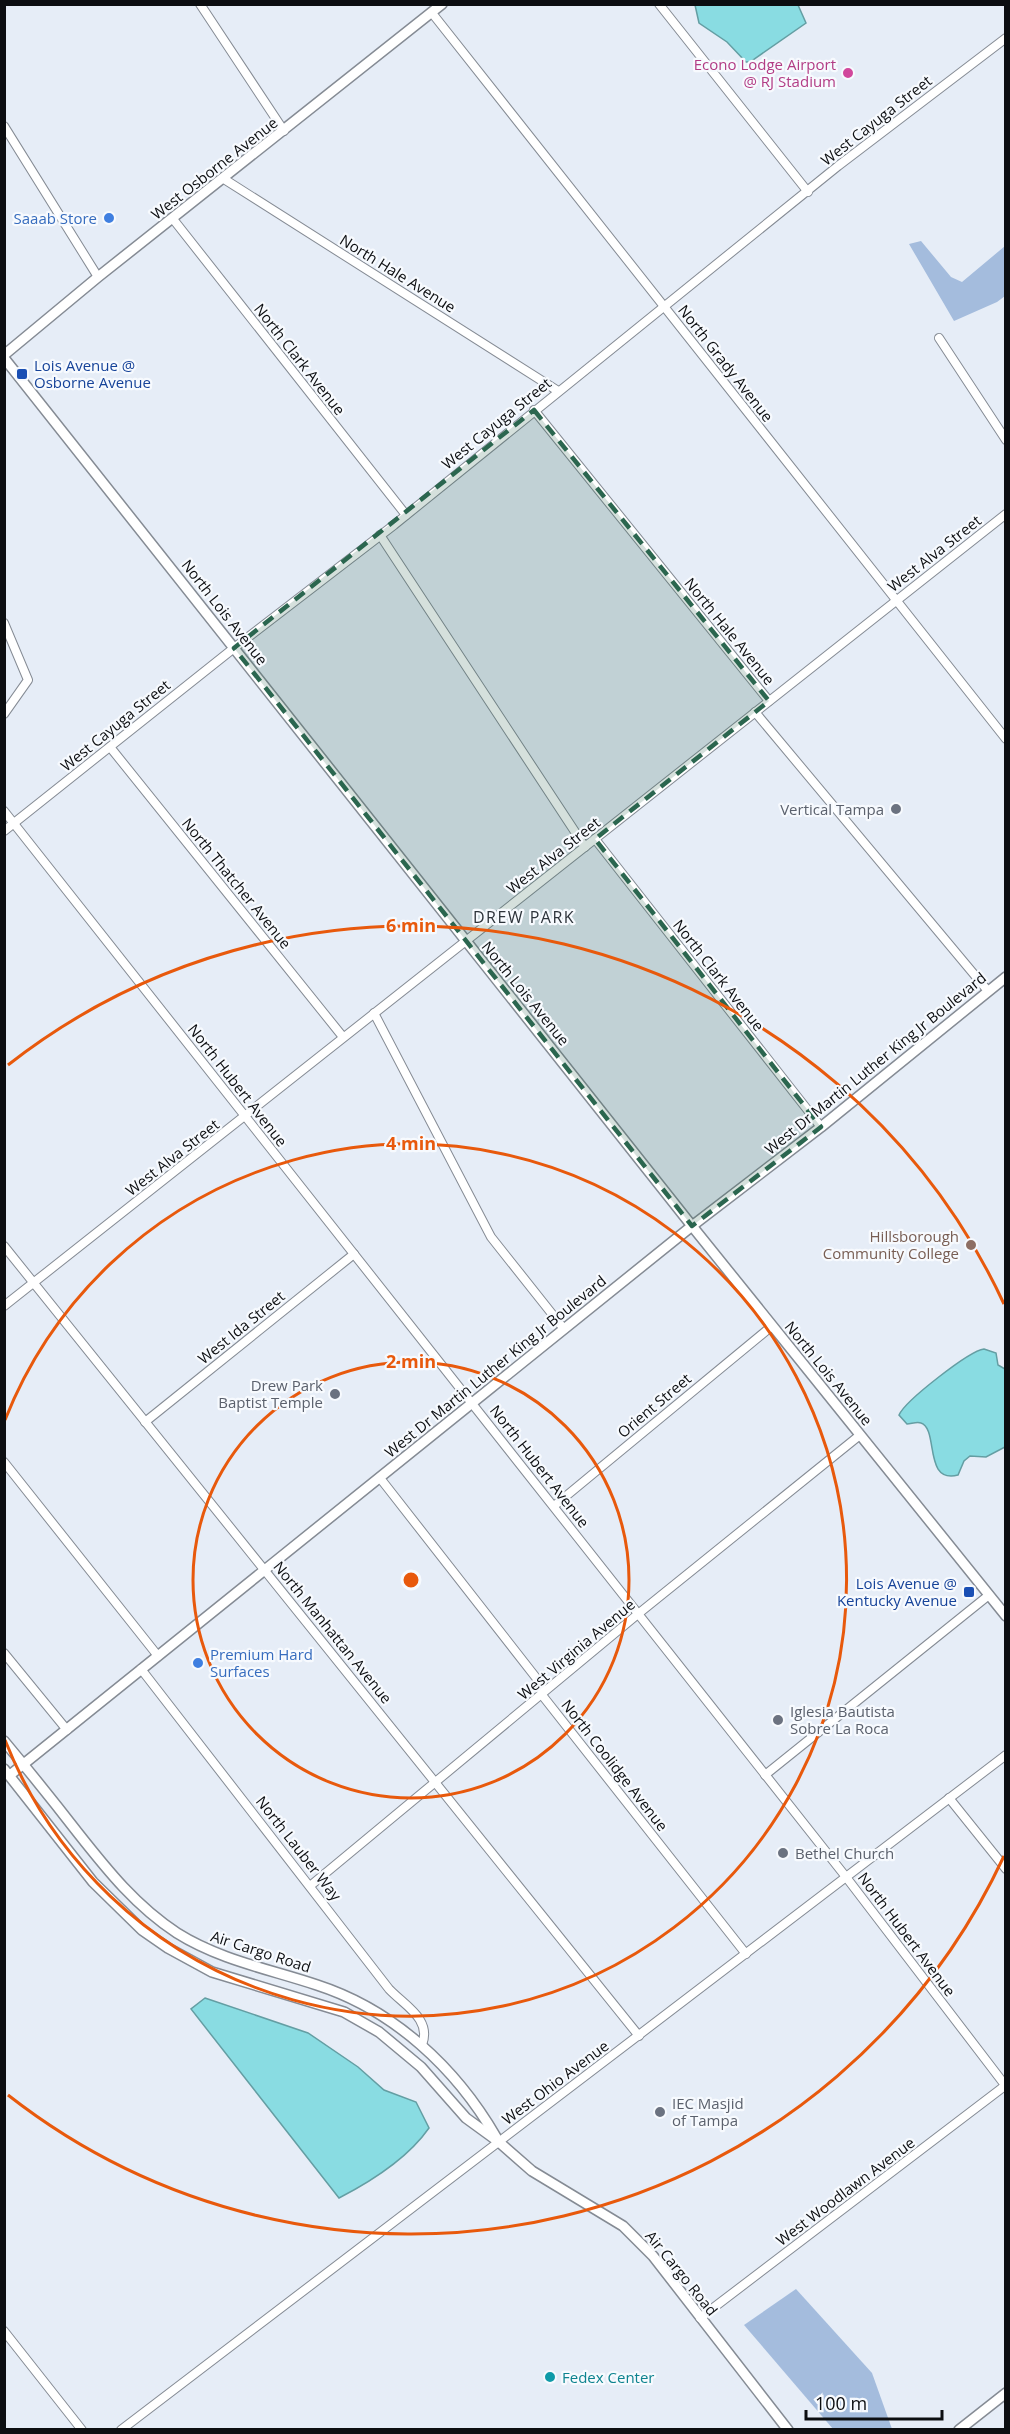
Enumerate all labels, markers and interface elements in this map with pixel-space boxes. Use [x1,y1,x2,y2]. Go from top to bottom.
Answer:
place label: Econo Lodge Airport @ RJ Stadium [694,54,836,91]
marker: Econo Lodge Airport @ RJ Stadium [841,66,855,80]
street label: West Cayuga Street [816,70,936,170]
street label: West Osborne Avenue [147,112,281,224]
place label: Saaab Store [14,208,97,228]
marker: Saaab Store [102,211,116,225]
street label: North Hale Avenue [336,229,460,317]
street label: North Clark Avenue [250,299,350,419]
street label: North Grady Avenue [674,300,778,426]
place label: Lois Avenue @ Osborne Avenue [34,355,151,392]
marker: Lois Avenue @ Osborne Avenue [15,367,29,381]
street label: West Cayuga Street [437,373,555,473]
street label: West Alva Street [883,510,985,596]
street label: North Lois Avenue [177,555,273,669]
street label: North Hale Avenue [680,573,780,689]
street label: West Cayuga Street [56,675,174,775]
place label: Vertical Tampa [780,799,884,819]
marker: Vertical Tampa [889,802,903,816]
street label: West Alva Street [502,812,604,898]
street label: North Thatcher Avenue [178,813,296,953]
district label: DREW PARK [473,906,575,928]
text: 6 min [386,913,436,937]
street label: North Clark Avenue [669,915,769,1035]
street label: North Lois Avenue [478,937,574,1049]
street label: West Dr Martin Luther King Jr Boulevard [760,967,990,1159]
street label: North Hubert Avenue [184,1020,292,1150]
street label: West Alva Street [121,1114,223,1200]
text: 4 min [386,1131,436,1155]
place label: Hillsborough Community College [823,1226,959,1263]
marker: Hillsborough Community College [964,1238,978,1252]
street label: West Dr Martin Luther King Jr Boulevard [380,1270,610,1462]
street label: West Ida Street [193,1286,289,1368]
street label: North Lois Avenue [781,1317,877,1429]
text: 2 min [386,1349,436,1373]
street label: Orient Street [613,1368,695,1442]
place label: Drew Park Baptist Temple [218,1375,323,1412]
marker: Drew Park Baptist Temple [328,1387,342,1401]
street label: North Hubert Avenue [486,1401,594,1531]
street label: North Manhattan Avenue [269,1557,397,1707]
centre of rings [401,1570,421,1590]
place label: Lois Avenue @ Kentucky Avenue [837,1573,957,1610]
marker: Lois Avenue @ Kentucky Avenue [962,1585,976,1599]
street label: West Virginia Avenue [513,1594,639,1704]
place label: Premium Hard Surfaces [210,1644,313,1681]
marker: Premium Hard Surfaces [191,1656,205,1670]
street label: North Coolidge Avenue [557,1695,673,1835]
place label: Iglesia Bautista Sobre La Roca [790,1701,895,1738]
marker: Iglesia Bautista Sobre La Roca [771,1713,785,1727]
street label: North Lauber Way [252,1792,346,1905]
place label: Bethel Church [795,1843,894,1863]
marker: Bethel Church [776,1846,790,1860]
street label: North Hubert Avenue [854,1868,960,2000]
street label: Air Cargo Road [208,1925,314,1977]
street label: West Ohio Avenue [498,2035,612,2129]
place label: IEC Masjid of Tampa [672,2093,744,2130]
marker: IEC Masjid of Tampa [653,2105,667,2119]
street label: West Woodlawn Avenue [772,2132,918,2250]
street label: Air Cargo Road [641,2226,723,2320]
place label: Fedex Center [562,2367,654,2387]
marker: Fedex Center [543,2370,557,2384]
scale bar [806,2383,942,2421]
text: 100 m [815,2391,867,2415]

